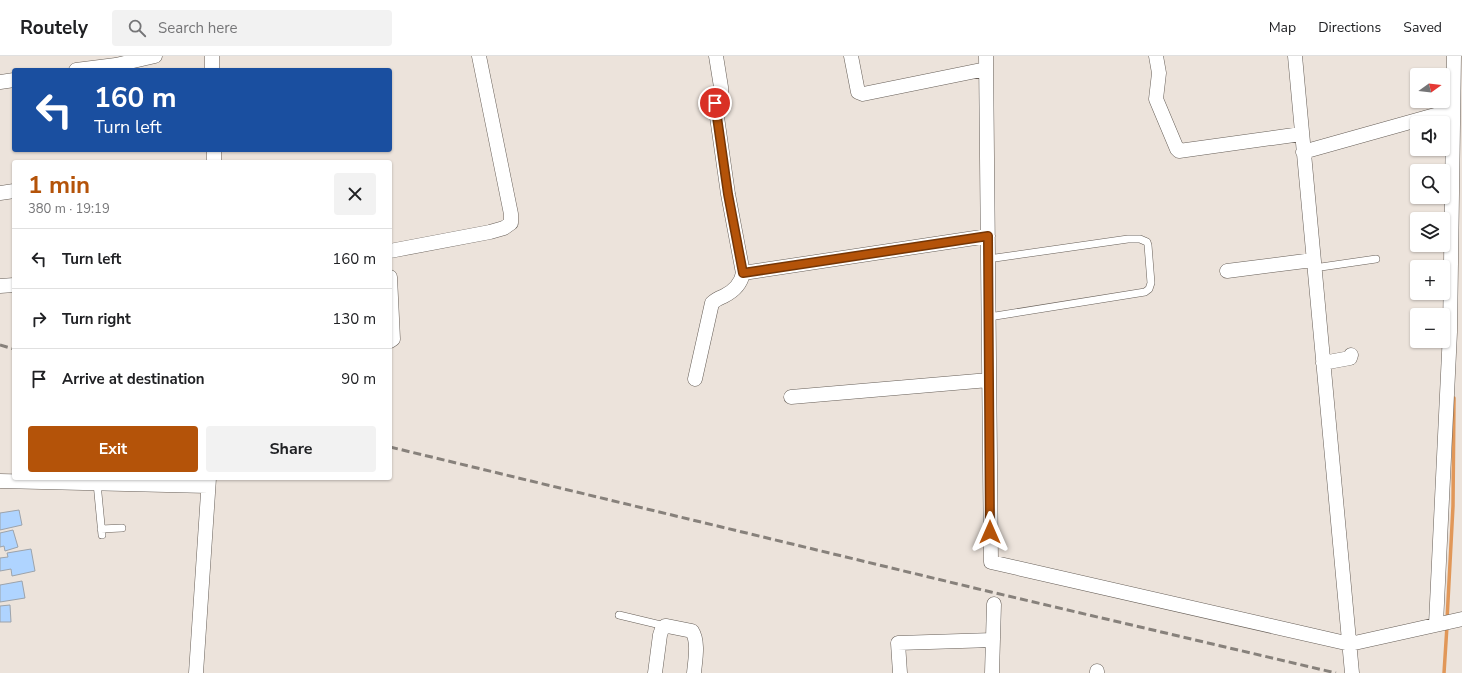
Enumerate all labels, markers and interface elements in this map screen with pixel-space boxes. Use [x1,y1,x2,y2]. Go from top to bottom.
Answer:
search box [112,10,392,46]
text: Routely [20,15,88,41]
icon: search [126,17,148,39]
text: Search here [158,18,238,38]
text: Map [1269,18,1296,37]
text: Directions [1318,18,1381,37]
text: Saved [1403,18,1442,37]
north arrow [1410,68,1450,108]
map controls [1410,68,1450,348]
text: 160 m [94,79,177,117]
icon: left [28,84,80,136]
pin [698,86,732,120]
icon: arrive [704,92,726,114]
text: Turn left [94,115,162,139]
button: sound [1410,116,1450,156]
button: search [1410,164,1450,204]
text: 1 min [28,169,90,201]
button: close [334,173,376,215]
text: 380 m · 19:19 [28,200,110,218]
button: layers [1410,212,1450,252]
icon: left [28,248,50,270]
text: Turn left [62,249,121,269]
text: 160 m [332,249,376,269]
button: + [1410,260,1450,300]
icon: right [28,308,50,330]
button: − [1410,308,1450,348]
text: Turn right [62,309,131,329]
text: 130 m [332,309,376,329]
icon: arrive [28,368,50,390]
text: Arrive at destination [62,369,205,389]
text: 90 m [341,369,376,389]
button: Exit [28,426,198,472]
button: Share [206,426,376,472]
position arrow [969,511,1011,553]

